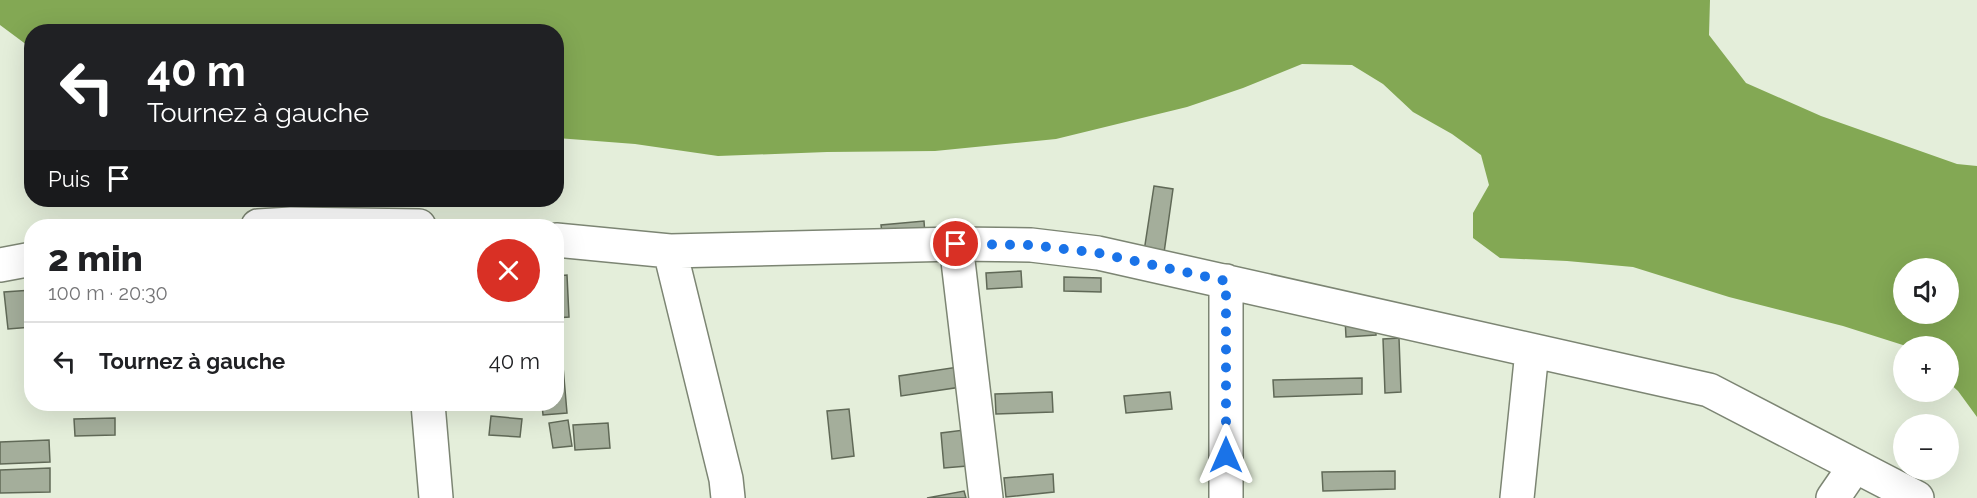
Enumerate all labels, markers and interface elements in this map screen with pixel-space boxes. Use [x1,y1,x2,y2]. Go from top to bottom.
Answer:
text: 40 m [147,47,246,96]
icon: left [48,48,126,126]
text: Tournez à gauche [147,97,369,128]
icon: arrive [102,162,135,195]
text: Puis [48,166,90,192]
pin [930,218,981,269]
icon: arrive [939,227,972,260]
text: 2 min [48,237,143,279]
button: close [477,239,540,302]
map controls [1893,258,1959,480]
button: sound [1893,258,1959,324]
text: 100 m · 20:30 [48,281,168,305]
button: + [1893,336,1959,402]
icon: left [48,345,81,378]
text: Tournez à gauche [99,348,285,374]
text: 40 m [489,348,540,374]
button: − [1893,414,1959,480]
position arrow [1194,423,1258,487]

